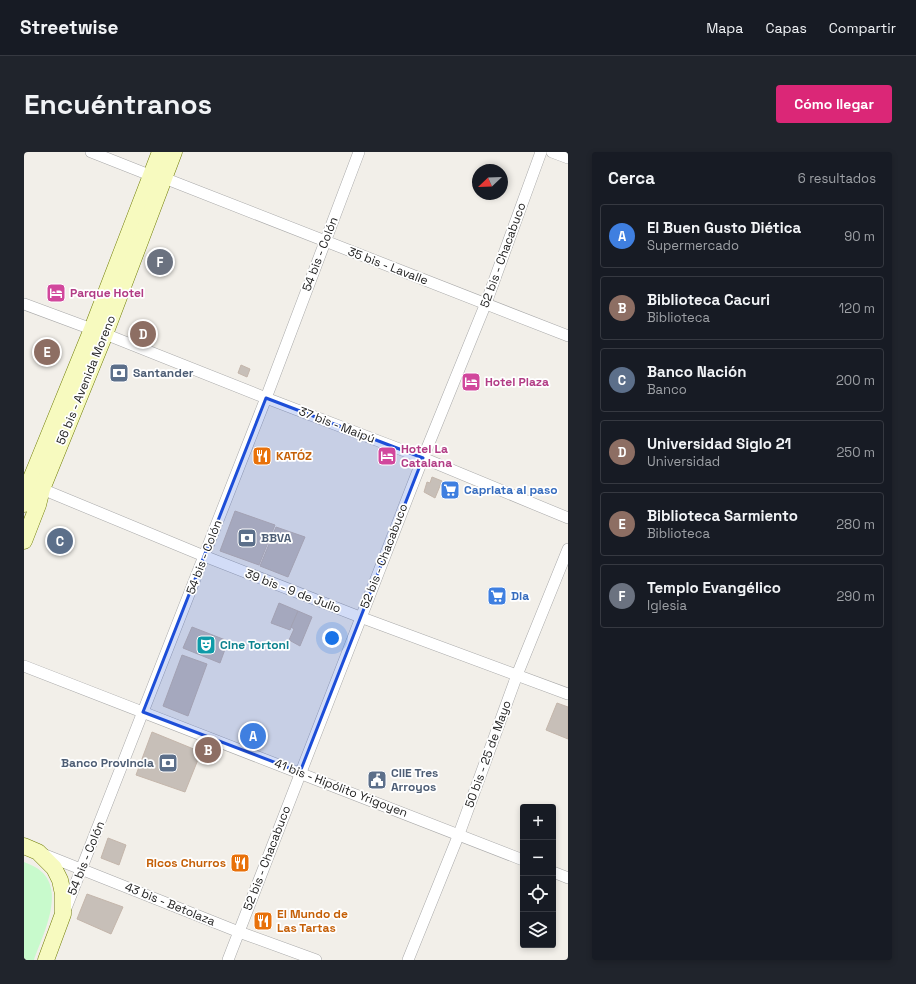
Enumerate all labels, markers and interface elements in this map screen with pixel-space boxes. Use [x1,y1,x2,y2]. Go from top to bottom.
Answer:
text: Streetwise [20,15,119,40]
text: Mapa [706,19,743,37]
text: Capas [765,19,807,37]
text: Compartir [829,19,896,37]
button: Cómo llegar [776,85,892,123]
text: Encuéntranos [24,86,212,122]
north arrow [472,164,508,200]
text: Cerca [608,167,655,189]
text: 6 resultados [798,170,876,187]
street label: 52 bis - Chacabuco [477,200,529,310]
street label: 54 bis - Colón [298,214,342,294]
text: El Buen Gusto Diética [647,218,801,237]
text: A [618,228,626,245]
text: 90 m [844,228,875,245]
text: Supermercado [647,237,739,254]
street label: 35 bis - Lavalle [346,243,430,289]
pin: F [147,247,173,277]
hotel icon: Parque Hotel [45,282,67,304]
place label: Parque Hotel [70,285,144,301]
text: Biblioteca Cacuri [647,290,770,309]
text: B [618,300,626,317]
text: 120 m [839,300,875,317]
text: Biblioteca [647,309,710,326]
street label: 56 bis - Avenida Moreno [53,313,119,447]
pin: D [130,319,156,349]
pin: E [34,337,60,367]
bank icon: Santander [108,362,130,384]
text: Banco Nación [647,362,746,381]
place label: Santander [133,365,194,381]
hotel icon: Hotel Plaza [460,371,482,393]
text: C [618,372,626,389]
text: 200 m [836,372,875,389]
place label: Hotel Plaza [485,374,549,390]
text: Banco [647,381,687,398]
street label: 37 bis - Maipú [297,403,377,447]
text: Universidad Siglo 21 [647,434,791,453]
place label: Hotel La Catalana [401,441,452,471]
text: D [618,444,626,461]
text: 250 m [837,444,875,461]
restaurant icon: KATÓZ [251,445,273,467]
hotel icon: Hotel La Catalana [376,445,398,467]
place label: KATÓZ [276,448,312,464]
text: Universidad [647,453,720,470]
supermarket icon: Capriata al paso [439,479,461,501]
place label: Capriata al paso [464,482,558,498]
street label: 52 bis - Chacabuco [357,501,411,611]
text: Biblioteca Sarmiento [647,506,798,525]
text: E [618,516,626,533]
text: 280 m [836,516,875,533]
street label: 54 bis - Colón [182,517,226,597]
text: Biblioteca [647,525,710,542]
pin: C [47,526,73,556]
bank icon: BBVA [236,527,258,549]
place label: BBVA [261,530,292,546]
street label: 39 bis - 9 de Julio [243,565,343,617]
text: Templo Evangélico [647,578,781,597]
supermarket icon: Dia [486,585,508,607]
place label: Dia [511,588,529,604]
text: F [619,588,625,605]
text: 290 m [836,588,875,605]
text: Iglesia [647,597,687,614]
your location [322,628,342,648]
theatre icon: Cine Tortoni [195,634,217,656]
place label: Cine Tortoni [220,637,289,653]
street label: 50 bis - 25 de Mayo [461,698,515,810]
pin: A [240,721,266,751]
pin: B [195,735,221,765]
bank icon: Banco Provincia [157,752,179,774]
place label: Banco Provincia [61,755,154,771]
street label: 41 bis - Hipólito Yrigoyen [272,755,410,821]
place label: CIIE Tres Arroyos [391,765,438,795]
public building icon: CIIE Tres Arroyos [366,769,388,791]
street label: 52 bis - Chacabuco [240,803,294,913]
map controls [520,804,556,948]
button: + [520,804,556,840]
street label: 54 bis - Colón [64,819,108,897]
button: − [520,840,556,876]
restaurant icon: Ricos Churros [229,852,251,874]
place label: Ricos Churros [146,855,226,871]
button: locate [520,876,556,912]
street label: 43 bis - Betolaza [122,879,218,929]
place label: El Mundo de Las Tartas [277,906,348,936]
restaurant icon: El Mundo de Las Tartas [252,910,274,932]
button: layers [520,912,556,948]

